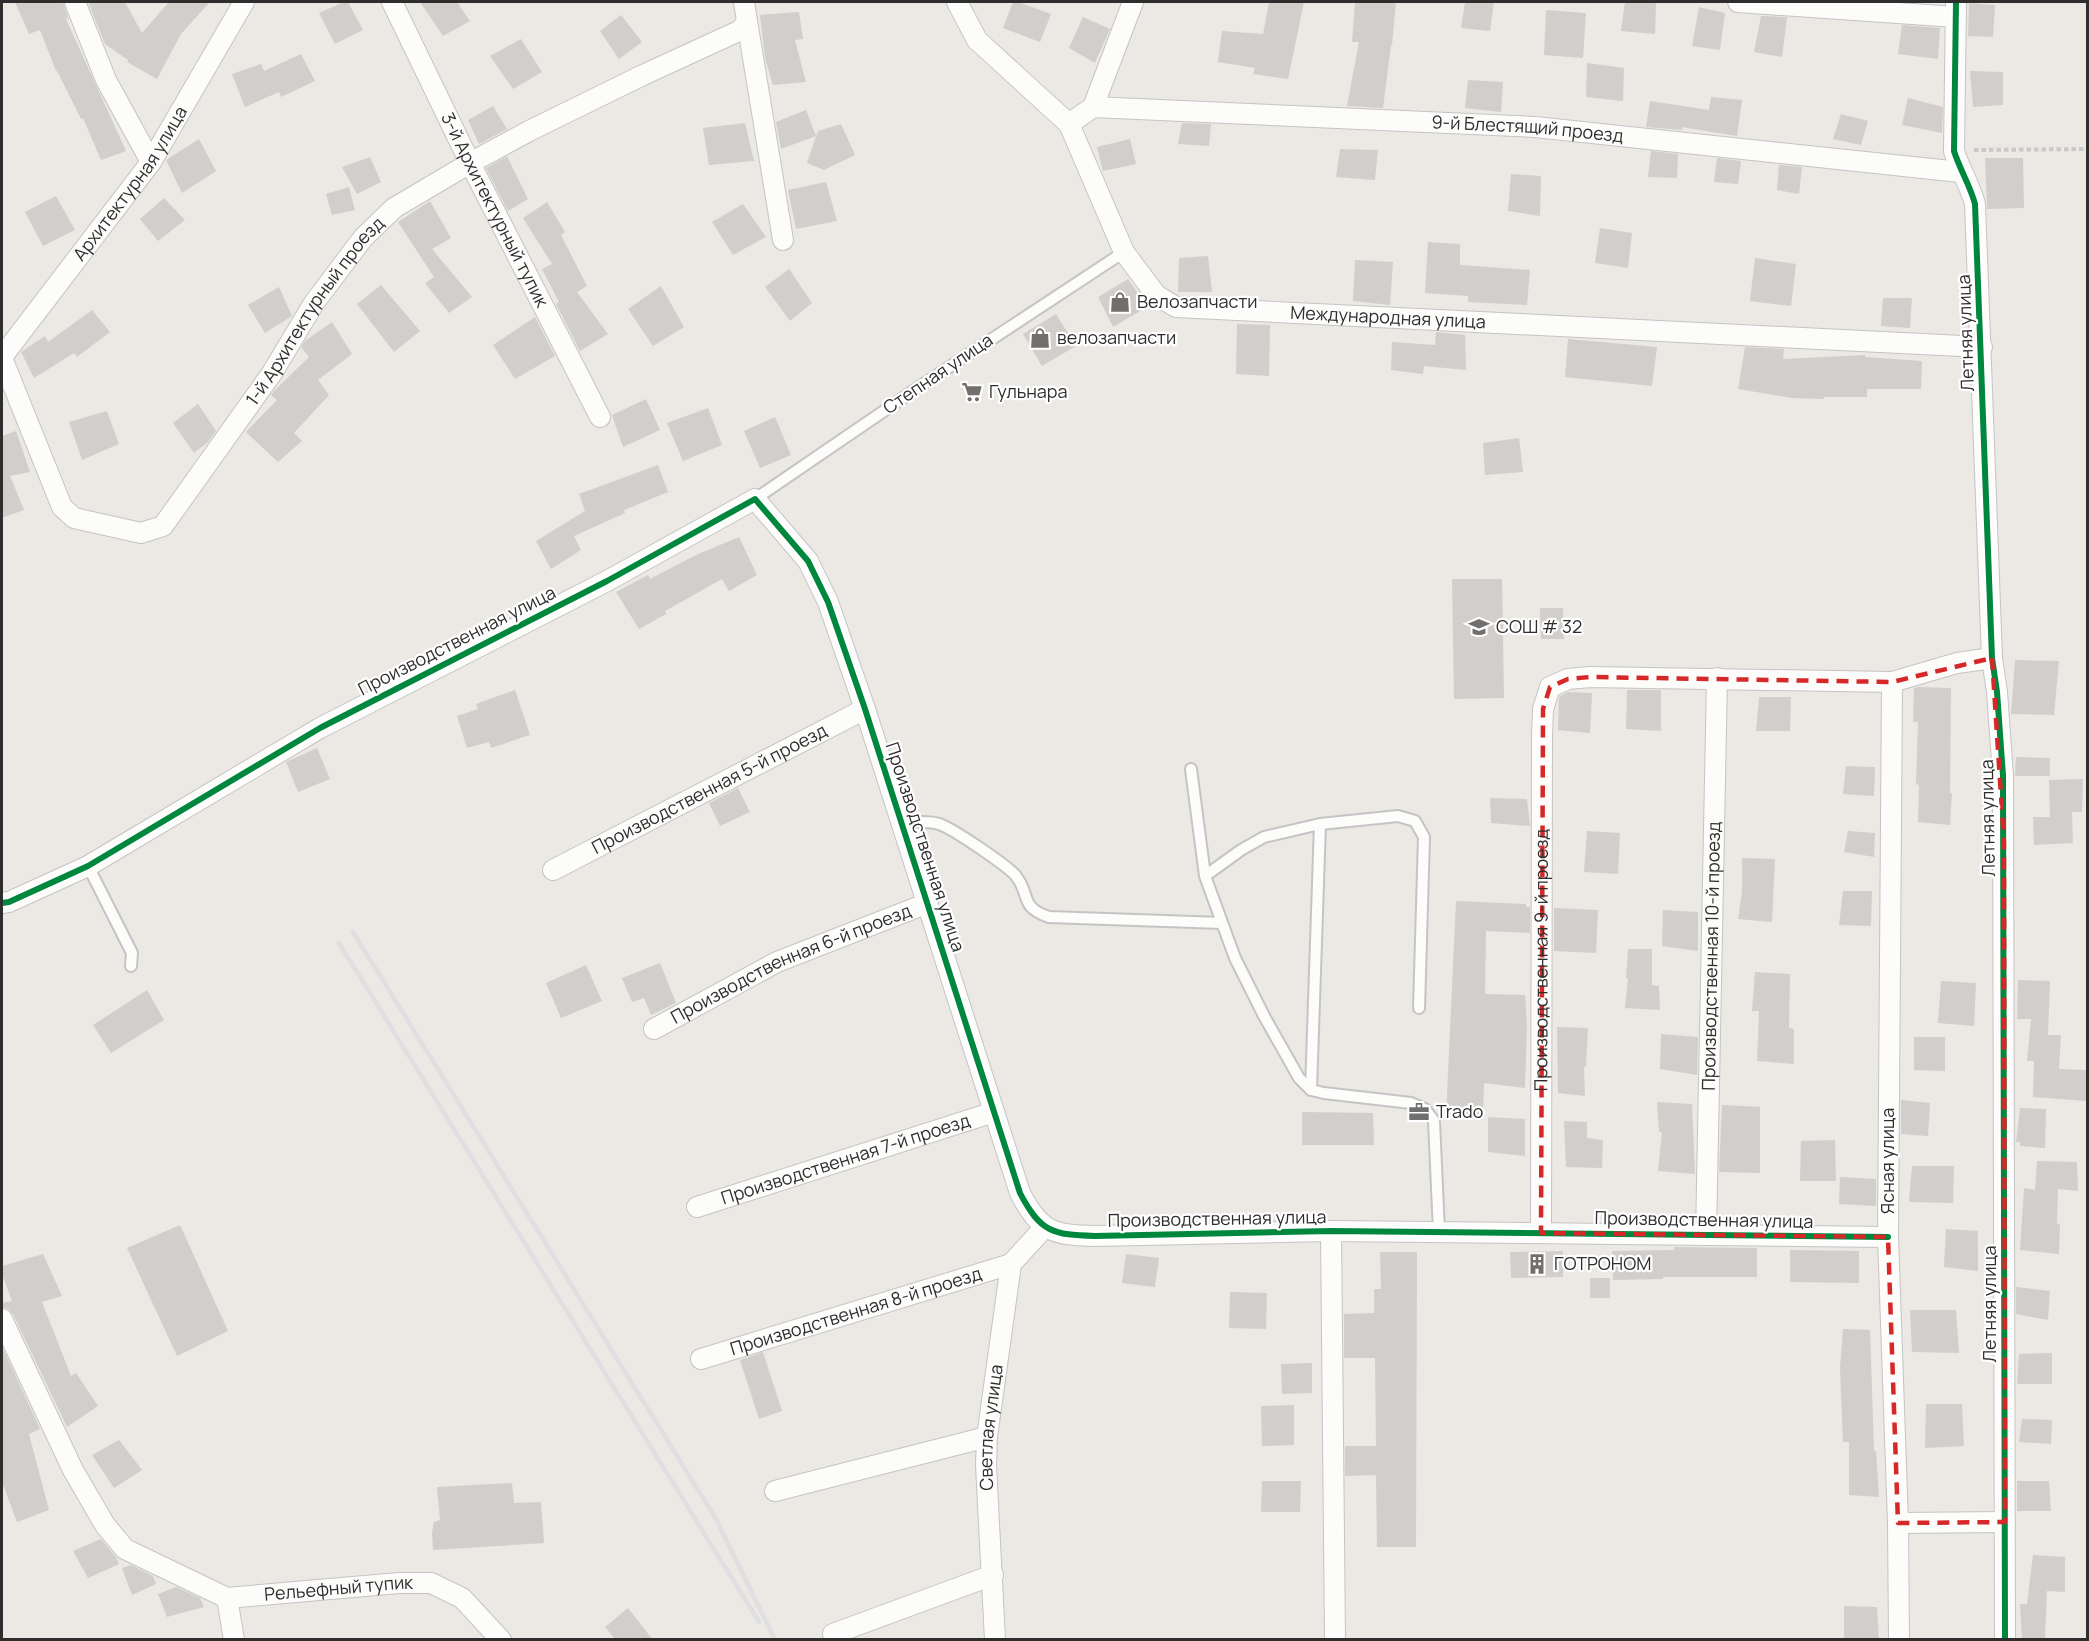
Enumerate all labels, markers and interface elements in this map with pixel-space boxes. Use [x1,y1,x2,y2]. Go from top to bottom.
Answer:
street label: Архитектурная улица [67,101,192,265]
street label: 3-й Архитектурный тупик [436,108,555,312]
street label: 9-й Блестящий проезд [1431,109,1625,147]
street label: 1-й Архитектурный проезд [240,211,389,410]
street label: Летняя улица [1951,274,1979,392]
place label: Велозапчасти [1137,289,1258,313]
shop icon: Велозапчасти [1108,290,1132,314]
street label: Международная улица [1290,300,1486,333]
place label: велозапчасти [1057,325,1176,349]
shop icon: велозапчасти [1028,326,1052,350]
street label: Степная улица [878,327,997,419]
place label: Гульнара [989,379,1067,403]
supermarket icon: Гульнара [960,380,984,404]
street label: Производственная улица [354,580,559,700]
place label: СОШ # 32 [1496,614,1582,638]
school or university icon: СОШ # 32 [1467,615,1491,639]
street label: Производственная 5-й проезд [587,718,831,859]
street label: Производственная улица [881,739,971,954]
street label: Летняя улица [1974,759,2000,877]
street label: Производственная 10-й проезд [1696,821,1725,1091]
street label: Производственная 9-й проезд [1528,829,1553,1091]
street label: Производственная 6-й проезд [666,898,914,1029]
place label: Trado [1436,1099,1483,1123]
office icon: Trado [1407,1100,1431,1124]
street label: Производственная 7-й проезд [718,1107,973,1210]
street label: Ясная улица [1875,1108,1899,1214]
street label: Производственная улица [1107,1204,1327,1232]
street label: Производственная улица [1594,1205,1814,1233]
street label: Летняя улица [1977,1245,2001,1363]
place label: ГОТРОНОМ [1554,1251,1651,1275]
building icon: ГОТРОНОМ [1525,1252,1549,1276]
street label: Производственная 8-й проезд [727,1261,984,1360]
street label: Светлая улица [973,1363,1008,1491]
street label: Рельефный тупик [263,1570,414,1606]

